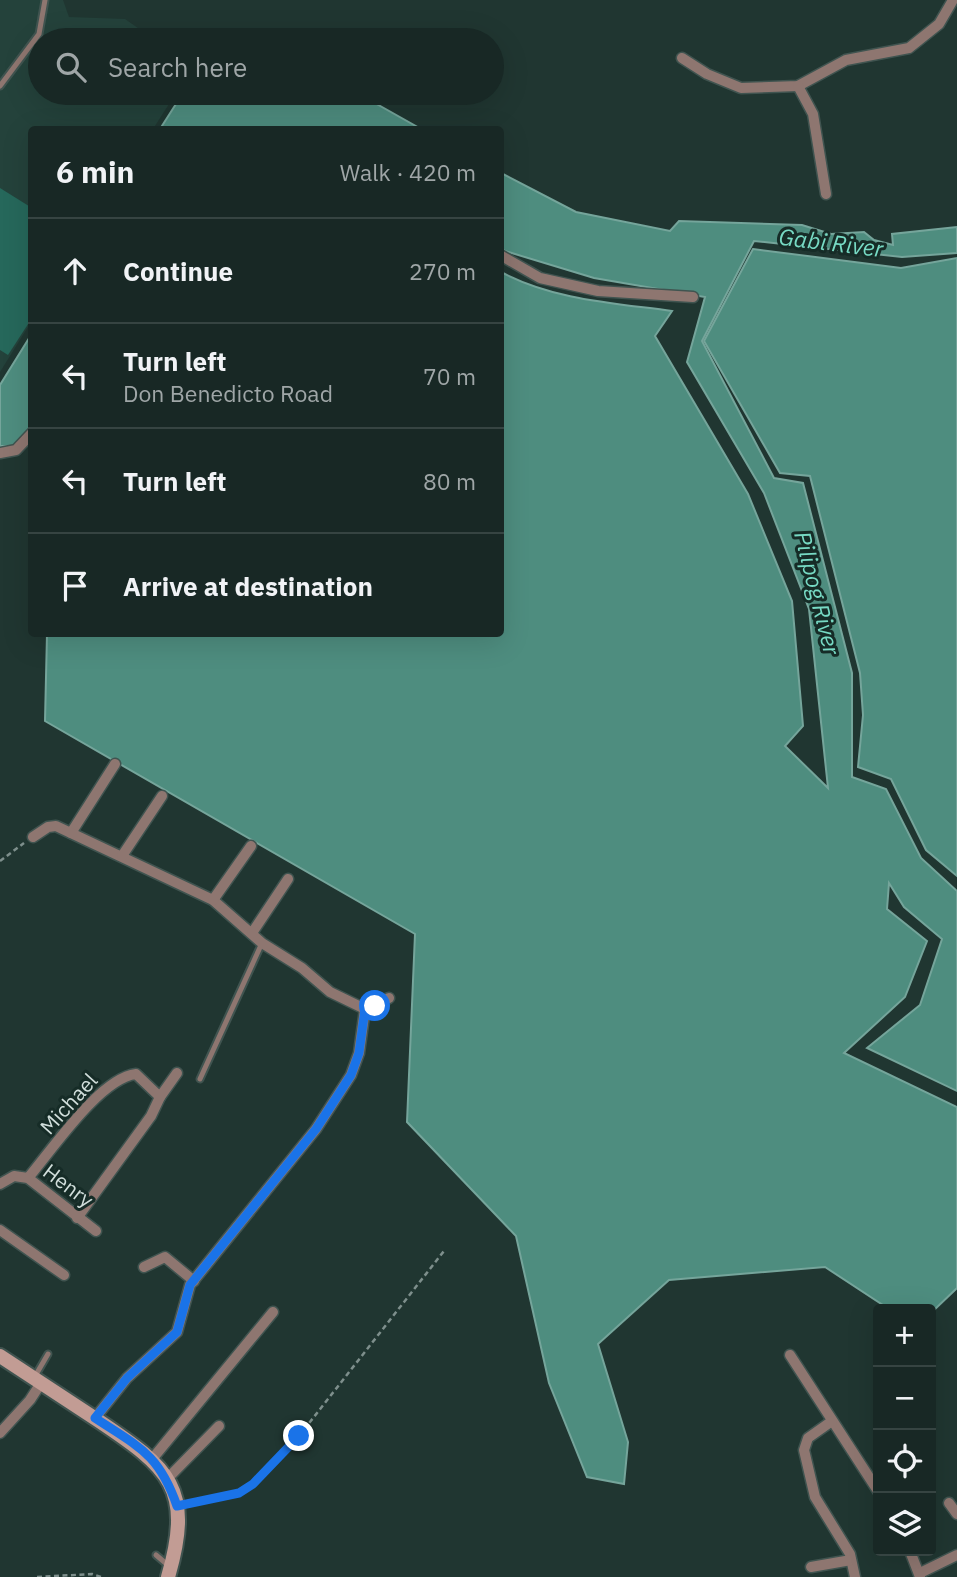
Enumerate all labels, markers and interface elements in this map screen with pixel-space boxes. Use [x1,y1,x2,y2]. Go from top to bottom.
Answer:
search box [28,28,504,105]
icon: search [52,48,90,86]
text: Search here [108,50,247,84]
text: 6 min [56,152,134,191]
text: Walk · 420 m [340,157,476,187]
water label: Gabi River [777,221,886,263]
icon: ahead [56,252,94,290]
text: Continue [123,254,233,288]
text: 270 m [409,256,476,286]
text: Turn left [123,344,226,378]
icon: left [56,357,94,395]
text: 70 m [423,361,476,391]
text: Don Benedicto Road [123,378,333,408]
icon: left [56,462,94,500]
text: Turn left [123,464,226,498]
text: 80 m [423,466,476,496]
water label: Pilipog River [788,528,848,658]
icon: arrive [56,567,94,605]
text: Arrive at destination [123,569,373,603]
route start [359,990,390,1021]
street label: Michael [33,1067,103,1140]
street label: Henry [38,1157,100,1214]
map controls [873,1304,936,1556]
button: + [873,1304,936,1367]
button: − [873,1367,936,1430]
route end [283,1420,314,1451]
button: locate [873,1430,936,1493]
button: layers [873,1493,936,1556]

